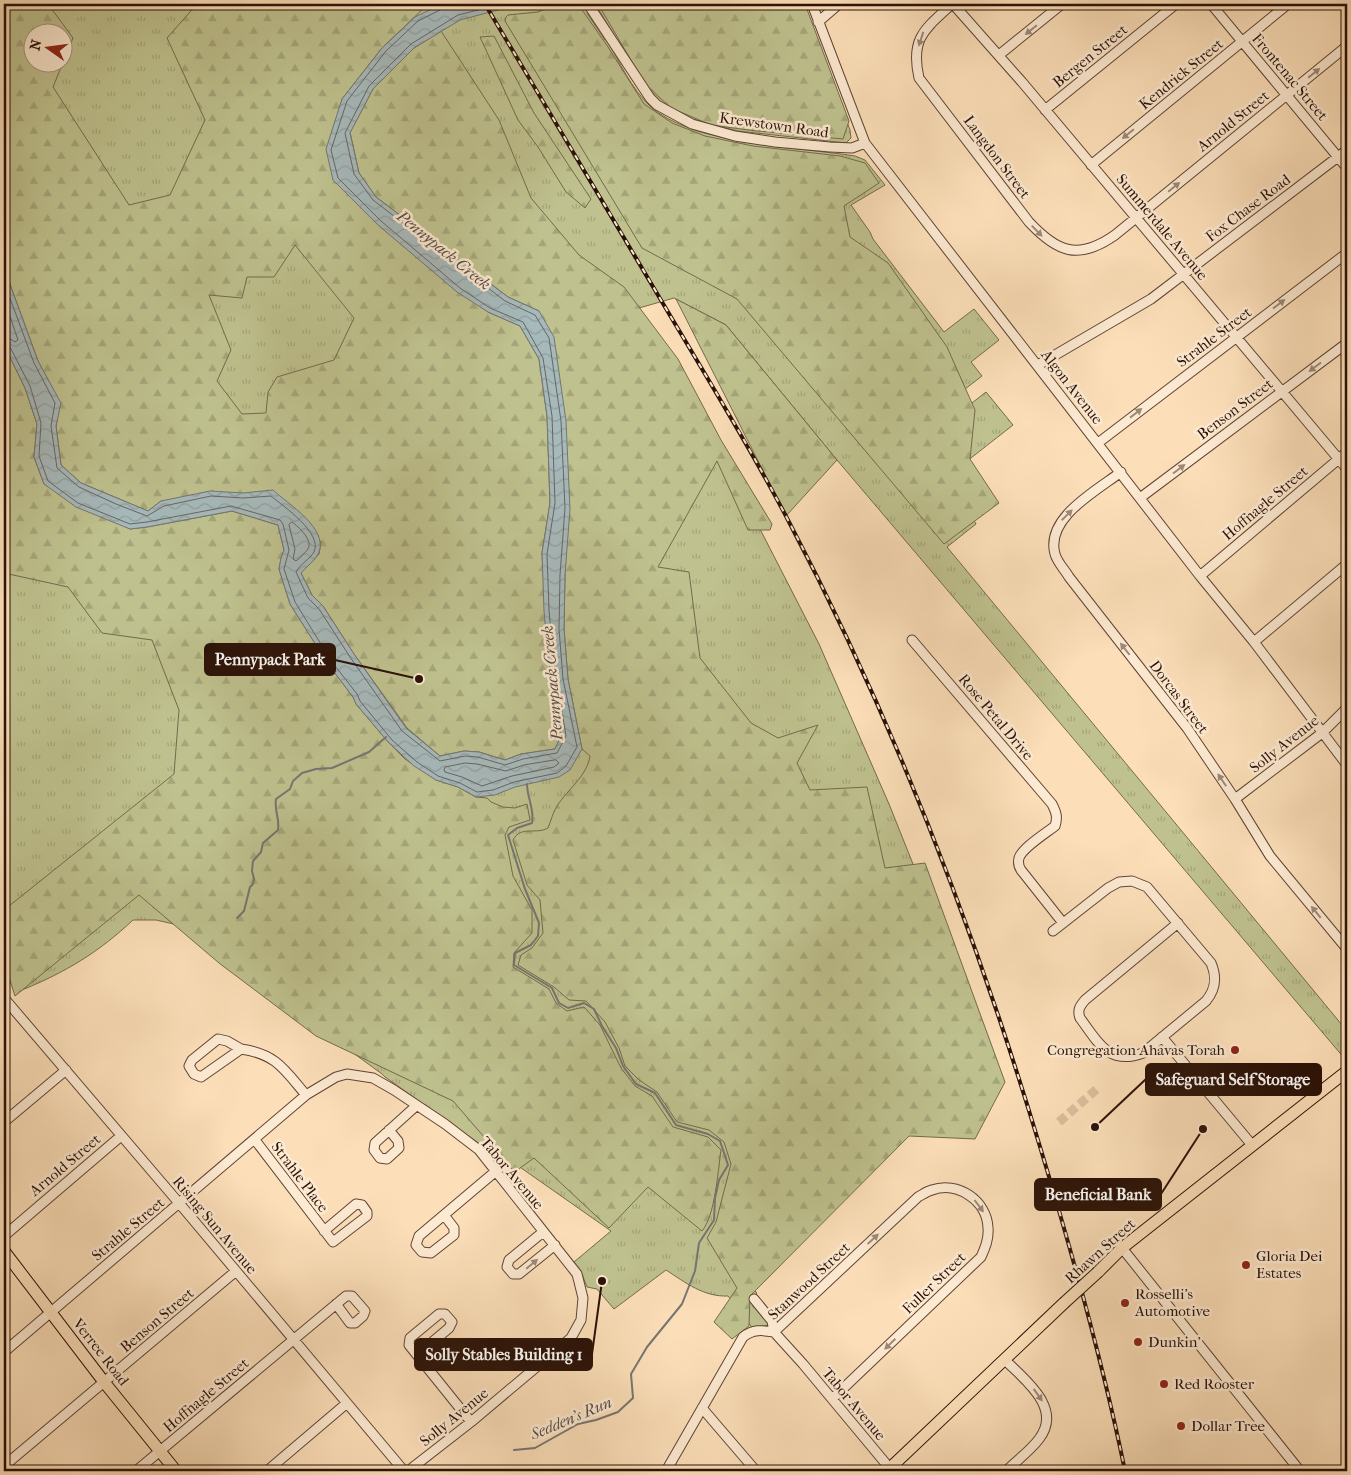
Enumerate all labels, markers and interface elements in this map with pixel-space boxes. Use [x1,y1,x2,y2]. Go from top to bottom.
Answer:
street label: Bergen Street [1049,20,1131,91]
north arrow [22,22,72,72]
one-way arrow [1025,24,1038,35]
street label: Frontenac Street [1248,30,1332,125]
one-way arrow [916,32,924,47]
street label: Kendrick Street [1135,34,1227,113]
text: N [26,37,45,52]
one-way arrow [1307,68,1320,79]
street label: Arnold Street [1193,86,1273,156]
street label: Krewstown Road [718,108,831,142]
street label: Langdon Street [960,112,1035,203]
one-way arrow [1122,129,1135,140]
street label: Summerdale Avenue [1112,170,1212,284]
street label: Fox Chase Road [1202,170,1295,246]
one-way arrow [1167,181,1180,192]
water label: Pennypack Creek [392,206,495,294]
one-way arrow [1031,224,1043,236]
one-way arrow [1273,299,1286,310]
street label: Strahle Street [1173,303,1256,371]
street label: Algon Avenue [1037,345,1107,428]
one-way arrow [1308,362,1322,372]
street label: Benson Street [1193,374,1277,443]
one-way arrow [1129,408,1142,419]
street label: Hoffnagle Street [1219,462,1312,544]
one-way arrow [1172,464,1186,474]
one-way arrow [1061,509,1073,521]
water label: Pennypack Creek [538,625,567,742]
one-way arrow [1120,643,1131,656]
callout: Pennypack Park [205,644,335,675]
text: Pennypack Park [215,650,326,670]
street label: Dorcas Street [1146,657,1213,738]
street label: Rose Petal Drive [955,670,1038,764]
street label: Solly Avenue [1246,711,1323,777]
one-way arrow [1217,773,1227,787]
one-way arrow [1311,906,1322,919]
place label: Congregation Ahavas Torah [1047,1041,1226,1059]
marker: Congregation Ahavas Torah [1229,1044,1241,1056]
callout: Safeguard Self Storage [1146,1064,1321,1095]
text: Safeguard Self Storage [1156,1070,1310,1090]
street label: Arnold Street [25,1130,105,1201]
street label: Tabor Avenue [476,1133,548,1213]
street label: Strahle Place [268,1138,333,1216]
street label: Rising Sun Avenue [169,1173,261,1278]
callout: Beneficial Bank [1035,1179,1161,1210]
text: Beneficial Bank [1045,1185,1152,1204]
street label: Strahle Street [88,1193,168,1265]
one-way arrow [974,1200,985,1213]
street label: Rhawn Street [1061,1214,1139,1287]
one-way arrow [867,1234,880,1245]
street label: Stanwood Street [764,1238,854,1324]
place label: Gloria Dei Estates [1256,1247,1323,1282]
street label: Fuller Street [898,1248,970,1318]
one-way arrow [525,1258,538,1269]
marker: Gloria Dei Estates [1240,1259,1252,1271]
street label: Benson Street [117,1284,198,1356]
place label: Rosselli's Automotive [1134,1285,1211,1320]
marker: Rosselli's Automotive [1119,1297,1131,1309]
street label: Verree Road [69,1314,133,1390]
place label: Dunkin' [1148,1333,1201,1351]
marker: Dunkin' [1132,1336,1144,1348]
one-way arrow [884,1338,896,1350]
callout: Solly Stables Building 1 [415,1339,592,1370]
text: Solly Stables Building 1 [426,1345,583,1365]
street label: Hoffnagle Street [160,1354,253,1436]
street label: Tabor Avenue [818,1364,890,1444]
place label: Red Rooster [1174,1375,1255,1393]
marker: Red Rooster [1158,1378,1170,1390]
street label: Solly Avenue [416,1384,492,1450]
one-way arrow [1033,1388,1043,1402]
water label: Sedden's Run [527,1392,615,1444]
place label: Dollar Tree [1191,1417,1266,1435]
marker: Dollar Tree [1175,1420,1187,1432]

